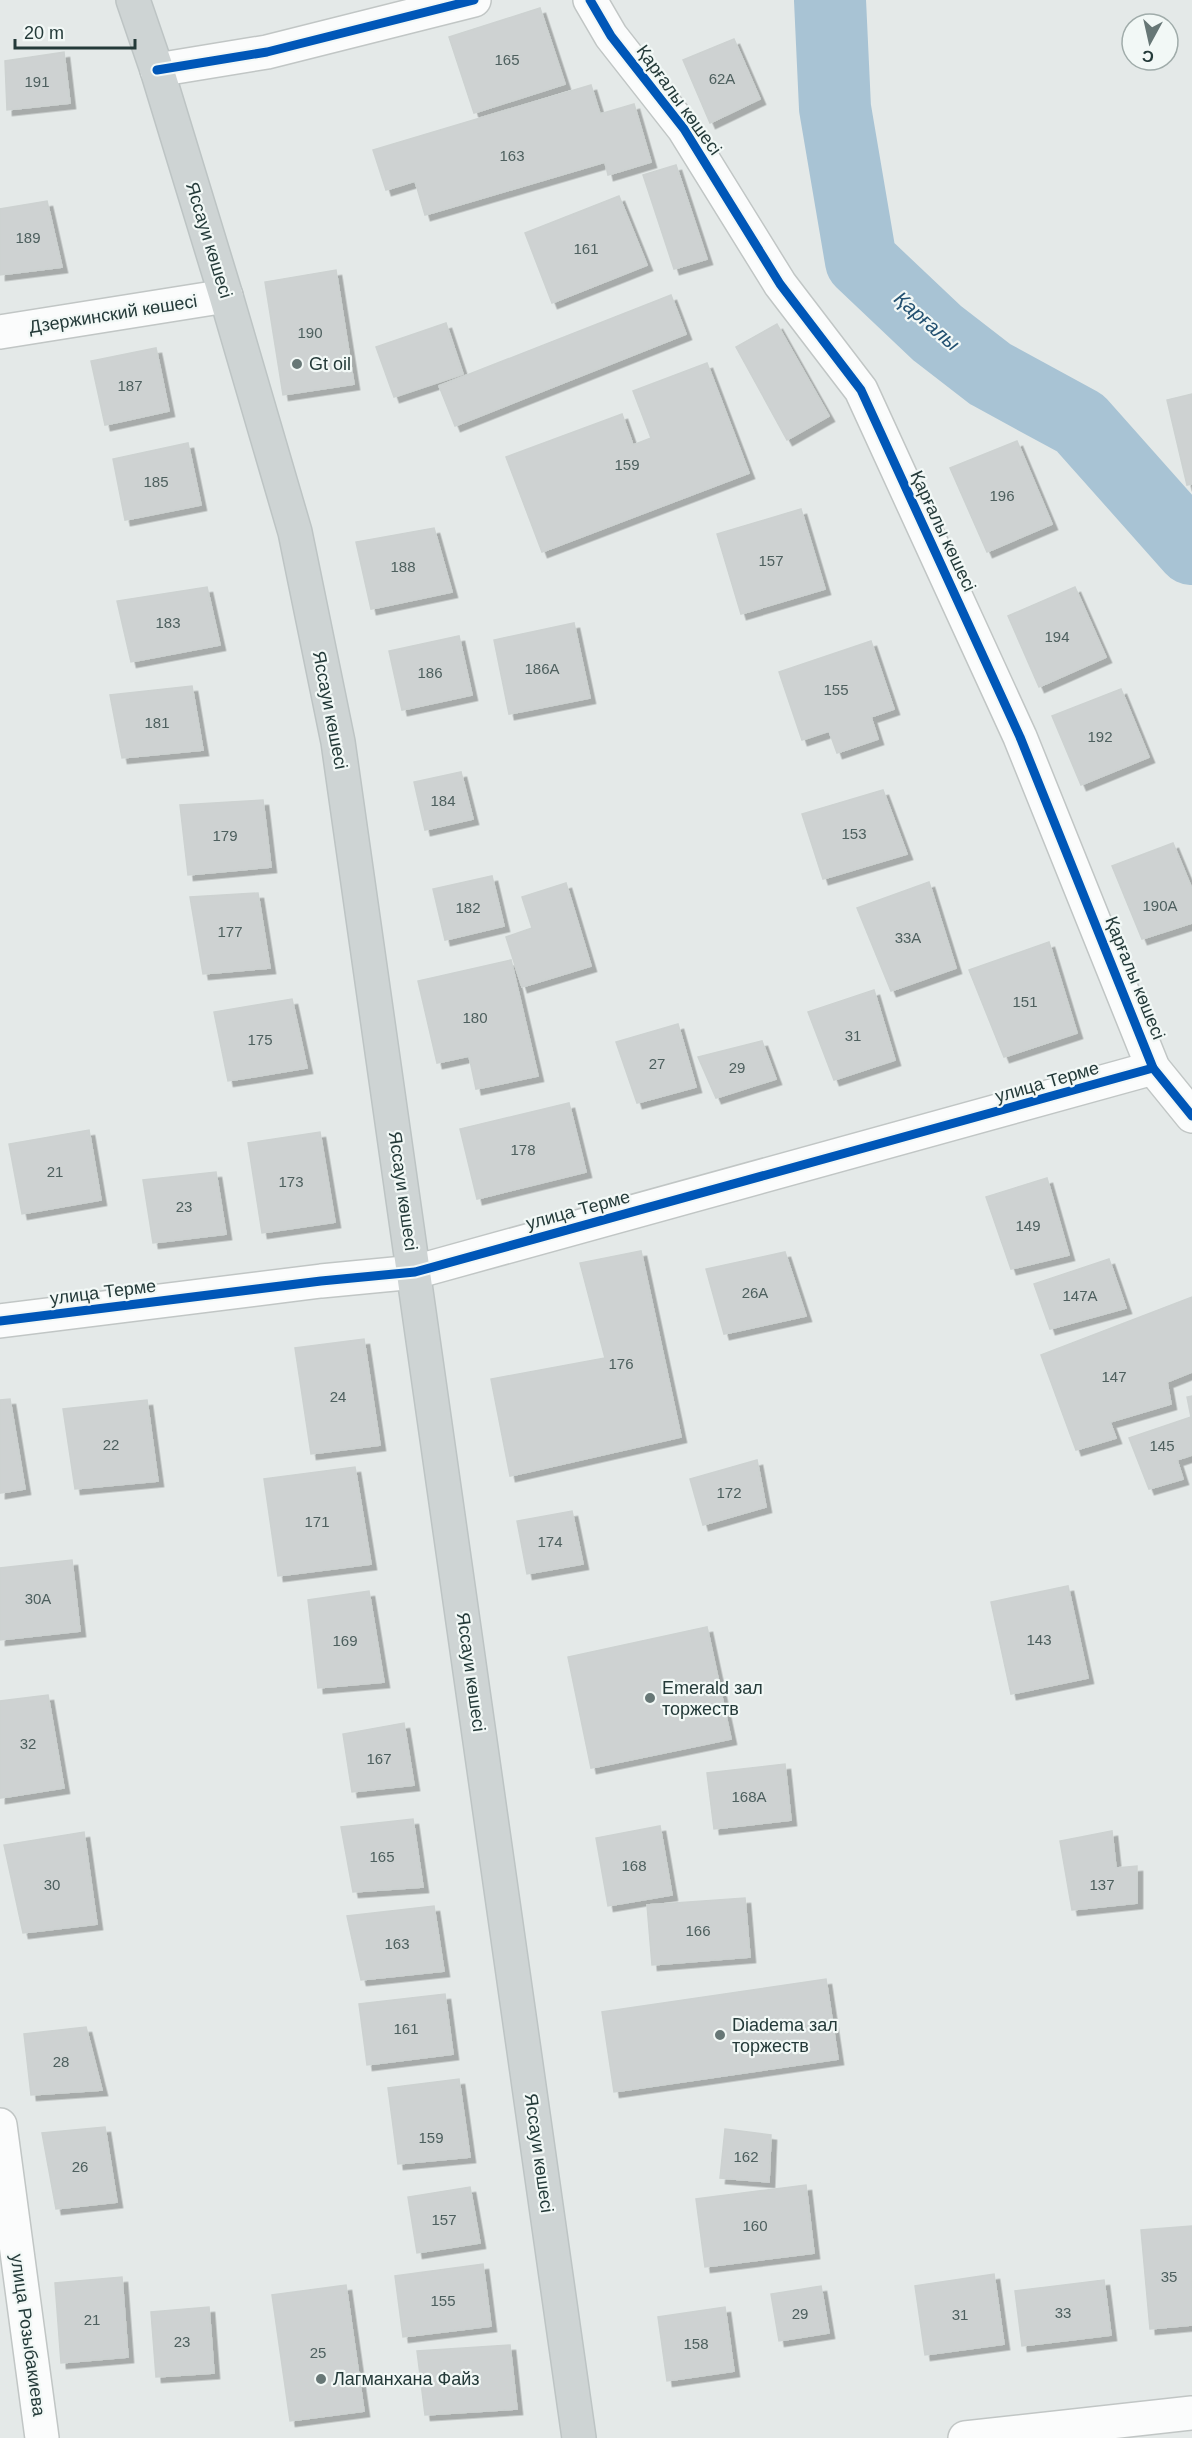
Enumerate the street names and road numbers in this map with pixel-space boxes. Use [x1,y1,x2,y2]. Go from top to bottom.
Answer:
street label: Қарғалы көшесі [632,41,726,159]
street label: Яссауи көшесі [182,180,236,300]
street label: Дзержинский көшесі [27,291,199,337]
street label: Қарғалы көшесі [906,467,980,595]
street label: Яссауи көшесі [309,649,351,771]
street label: Қарғалы көшесі [1101,914,1169,1042]
street label: улица Терме [993,1058,1101,1106]
street label: Яссауи көшесі [385,1130,421,1252]
street label: улица Терме [524,1187,632,1233]
street label: улица Терме [49,1276,157,1308]
street label: Яссауи көшесі [453,1611,489,1733]
street label: Яссауи көшесі [521,2092,557,2214]
street label: улица Розыбакиева [7,2252,49,2419]

